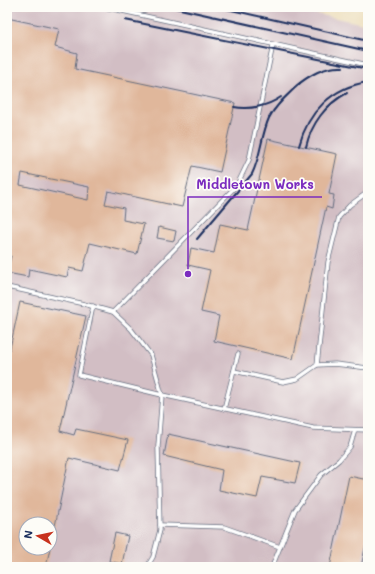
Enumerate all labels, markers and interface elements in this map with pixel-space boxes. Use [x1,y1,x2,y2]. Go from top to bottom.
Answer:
callout: Middletown Works [188,172,322,197]
text: Middletown Works [196,175,314,192]
north arrow [18,516,58,556]
text: N [20,529,36,540]

